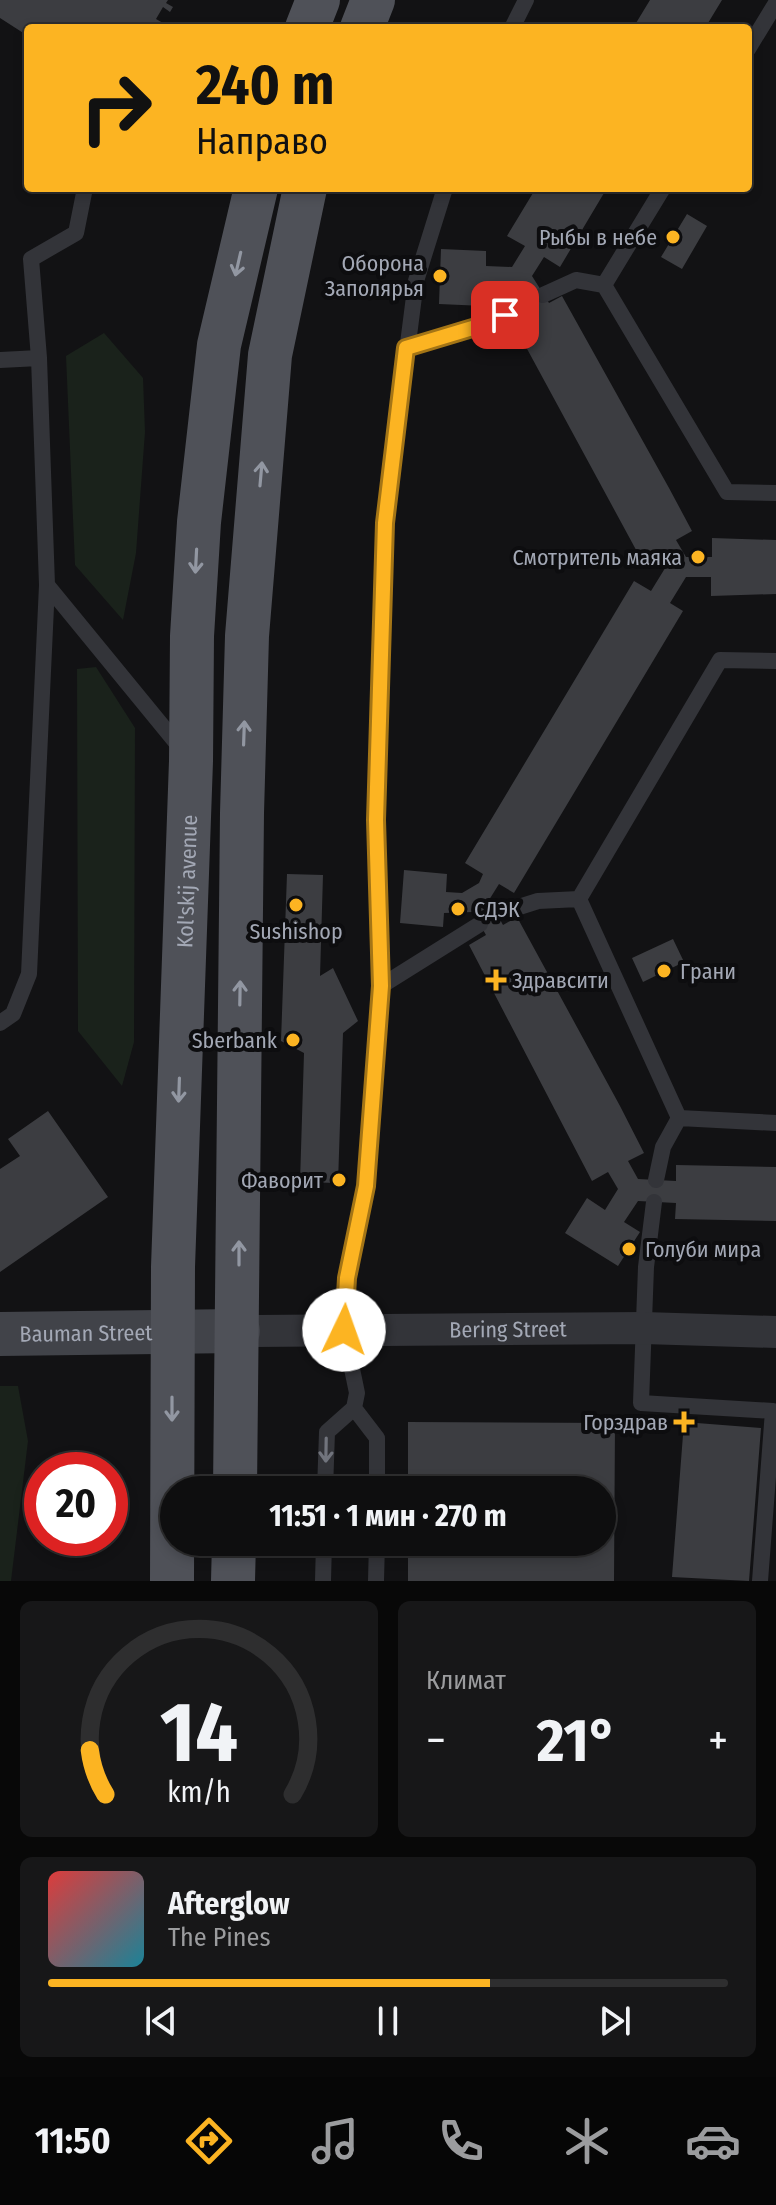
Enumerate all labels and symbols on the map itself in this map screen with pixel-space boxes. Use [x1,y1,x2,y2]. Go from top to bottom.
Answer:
place label: Рыбы в небе [539,224,657,251]
marker: Рыбы в небе [664,228,682,246]
place label: Оборона Заполярья [325,250,424,302]
one-way arrow [229,251,244,276]
marker: Оборона Заполярья [431,267,449,285]
pin [471,281,539,349]
one-way arrow [253,461,268,488]
place label: Смотритель маяка [512,544,682,571]
one-way arrow [189,547,204,574]
marker: Смотритель маяка [689,548,707,566]
one-way arrow [237,720,252,747]
street label: Kol'skij avenue [171,814,203,948]
marker: Sushishop [287,896,305,914]
place label: СДЭК [474,896,520,923]
marker: СДЭК [449,900,467,918]
place label: Sushishop [249,918,343,945]
place label: Грани [680,958,736,985]
marker: Грани [655,962,673,980]
place label: Здравсити [512,967,609,994]
marker: Здравсити [487,971,505,989]
one-way arrow [232,980,248,1007]
place label: Sberbank [192,1027,278,1054]
marker: Sberbank [284,1031,302,1049]
one-way arrow [172,1076,187,1103]
place label: Фаворит [241,1167,323,1194]
marker: Фаворит [330,1171,348,1189]
place label: Голуби мира [645,1236,761,1263]
one-way arrow [231,1240,247,1267]
marker: Голуби мира [620,1240,638,1258]
position arrow [302,1288,386,1372]
street label: Bering Street [449,1315,568,1343]
street label: Bauman Street [19,1319,153,1347]
one-way arrow [164,1395,180,1422]
place label: Горздрав [583,1409,668,1436]
marker: Горздрав [675,1413,693,1431]
one-way arrow [318,1436,334,1463]
speed limit sign: 20 [24,1452,128,1556]

